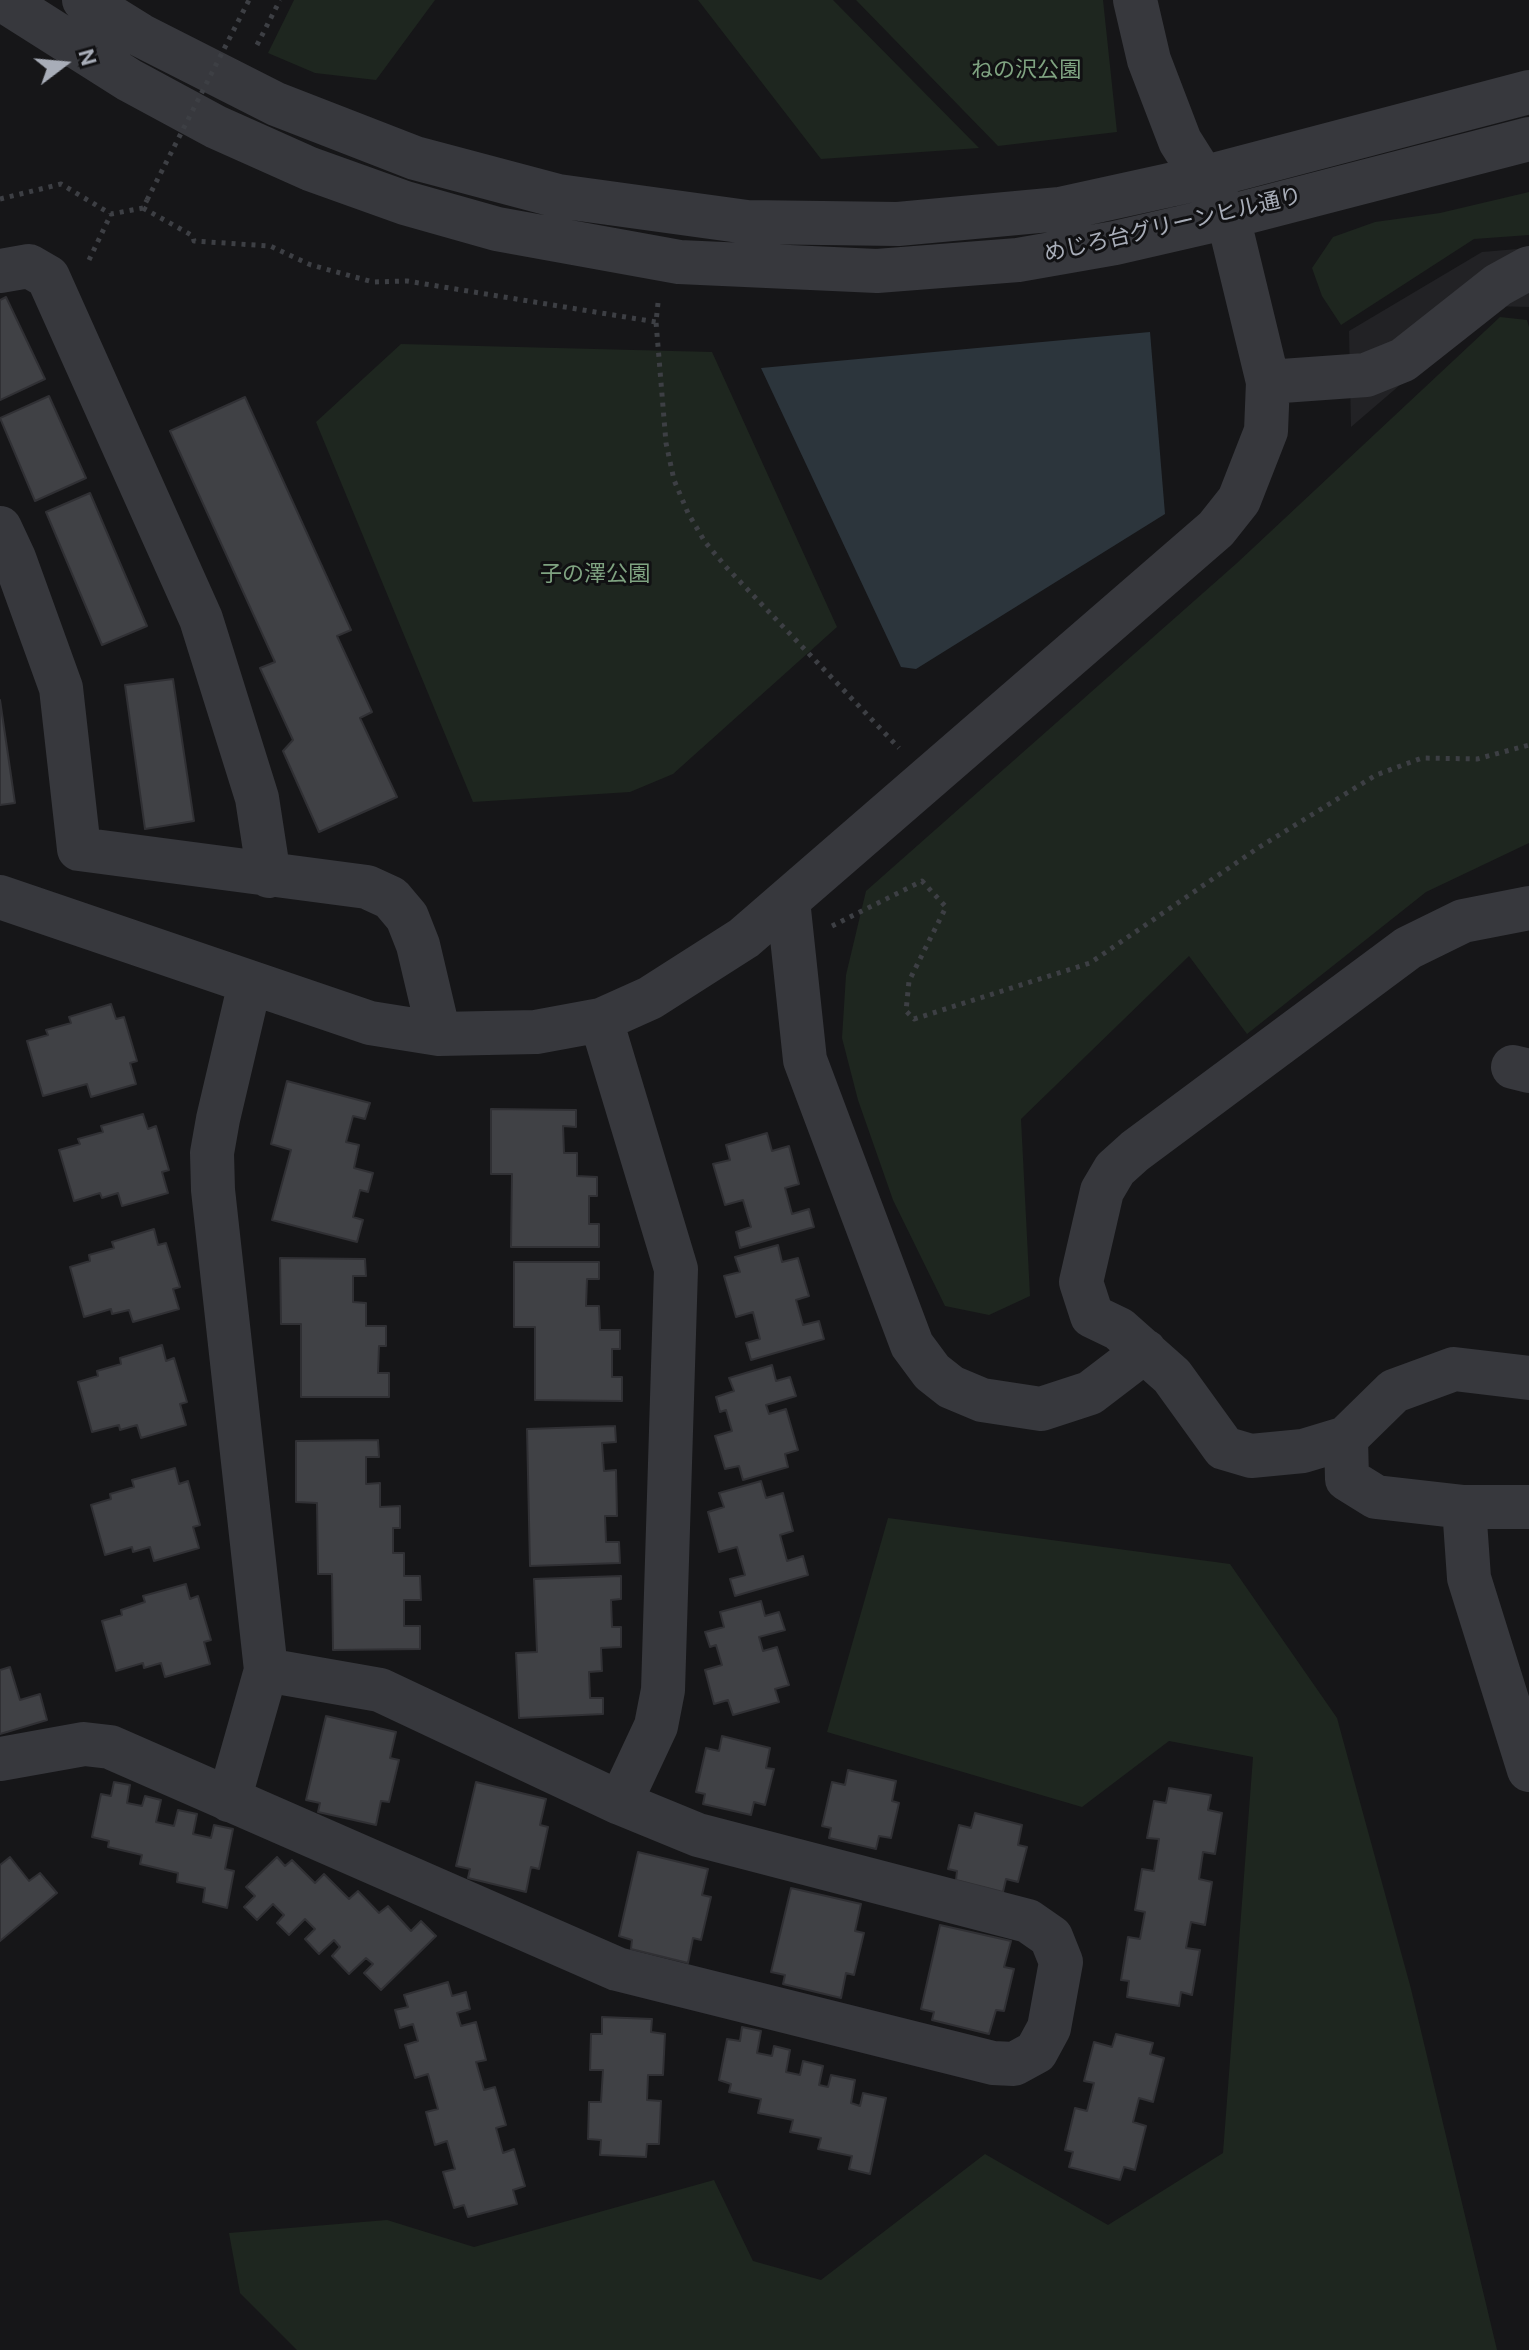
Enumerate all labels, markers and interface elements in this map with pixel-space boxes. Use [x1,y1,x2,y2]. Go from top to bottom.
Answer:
north arrow [24,24,104,104]
text: N [71,46,104,69]
park label: ねの沢公園 [971,58,1081,84]
street label: めじろ台グリーンヒル通り [1041,183,1305,269]
park label: 子の澤公園 [540,562,650,588]

